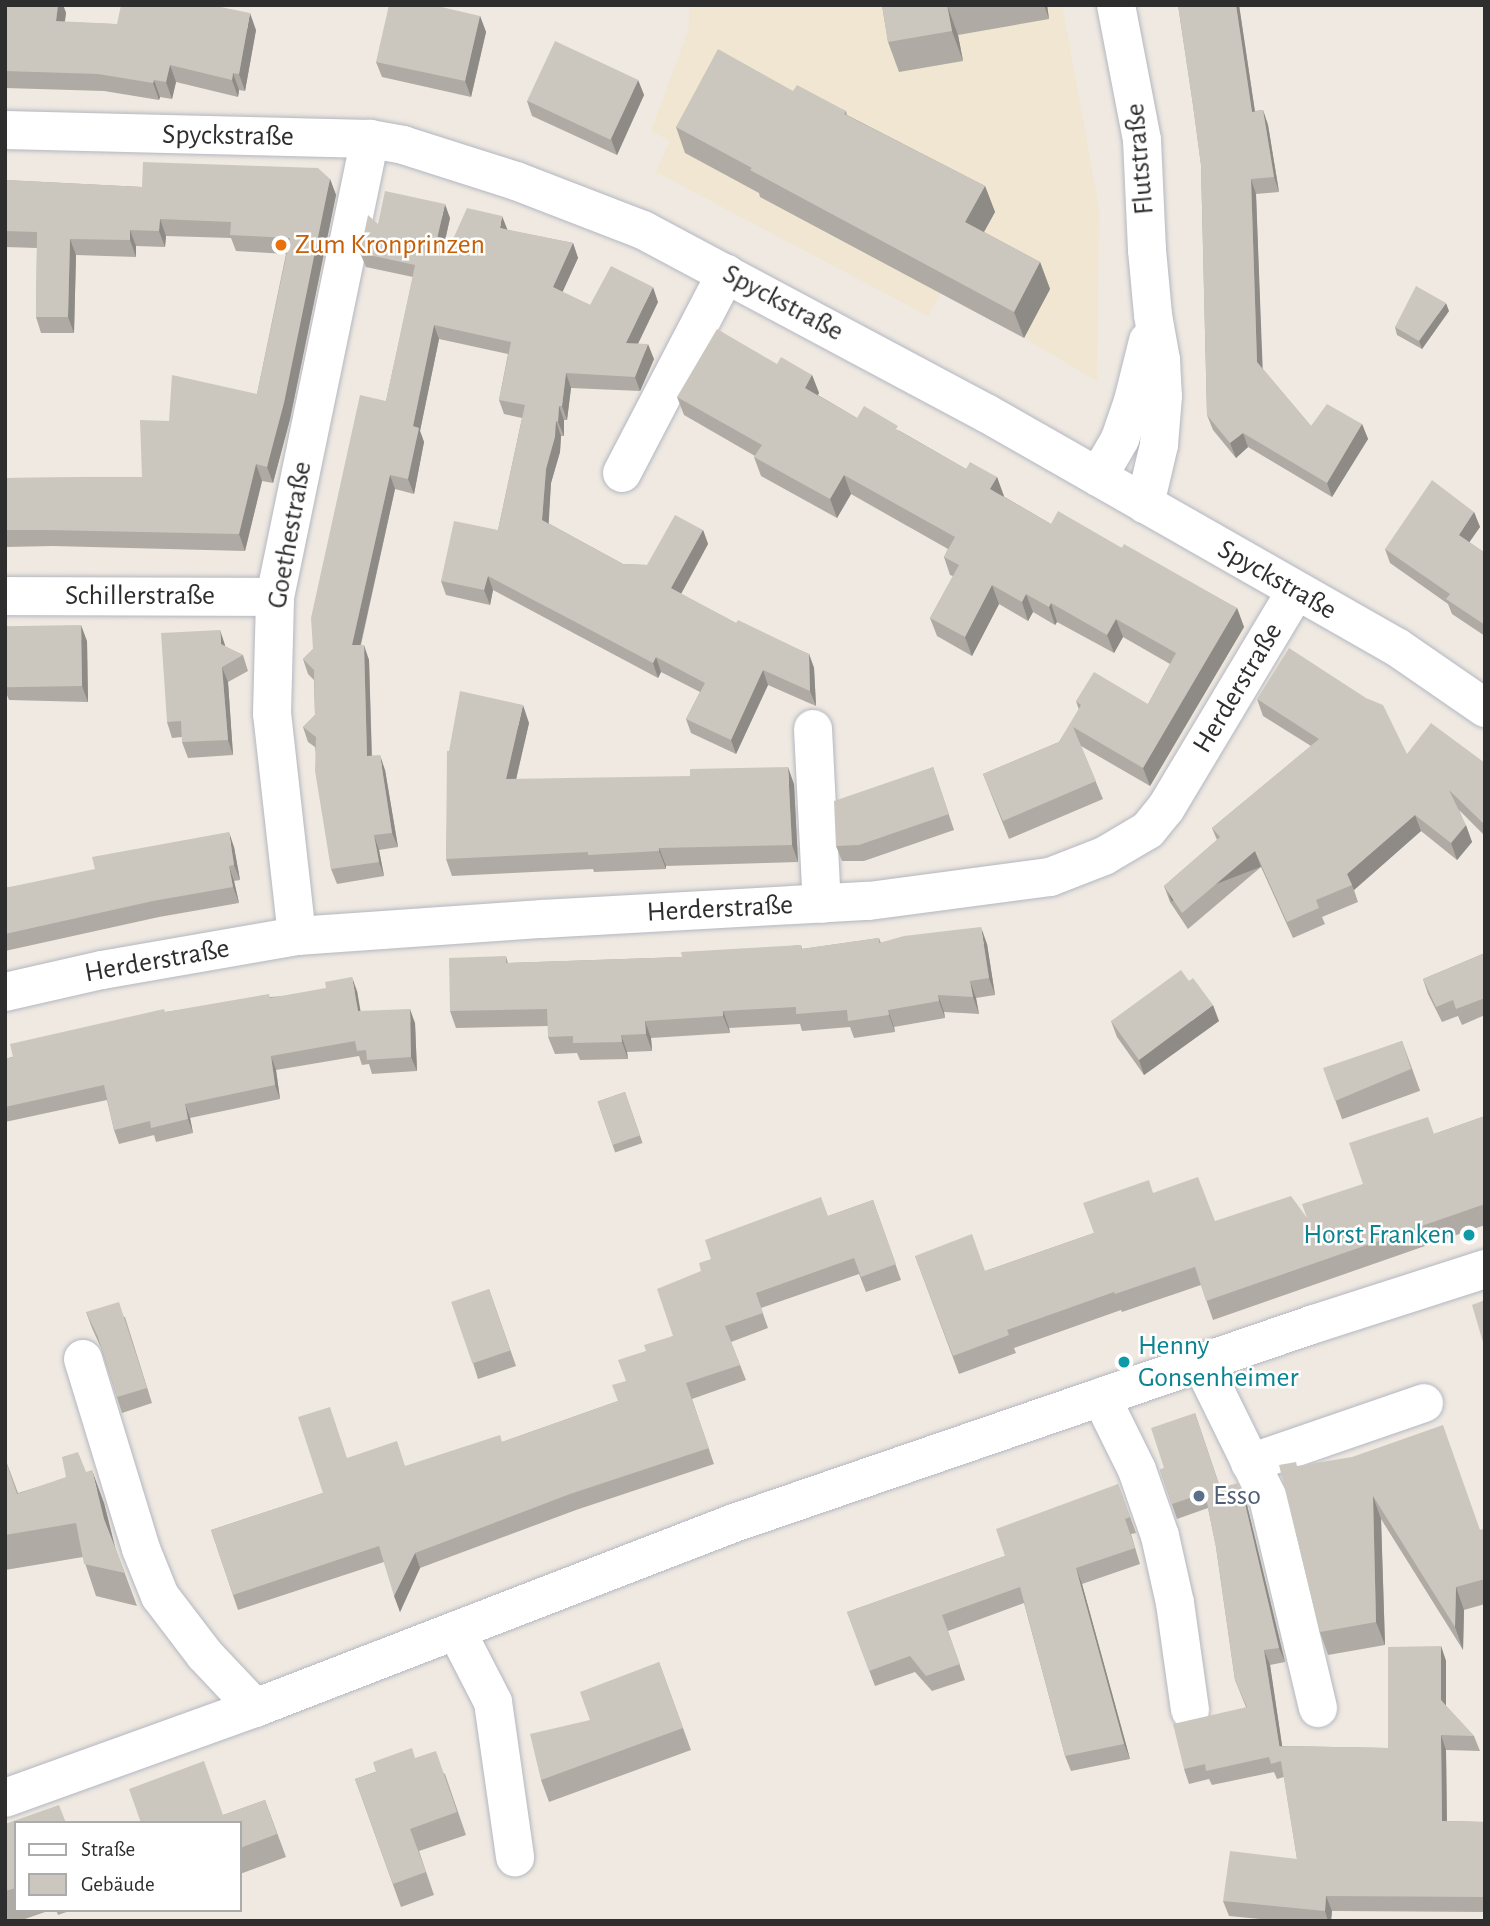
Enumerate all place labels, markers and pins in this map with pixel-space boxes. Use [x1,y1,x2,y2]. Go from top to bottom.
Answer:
place label: Zum Kronprinzen [295,228,485,262]
marker: Zum Kronprinzen [273,237,289,253]
place label: Horst Franken [1303,1218,1455,1252]
marker: Horst Franken [1461,1227,1477,1243]
place label: Henny Gonsenheimer [1138,1329,1298,1395]
marker: Henny Gonsenheimer [1116,1354,1132,1370]
place label: Esso [1213,1479,1261,1513]
marker: Esso [1191,1488,1207,1504]

